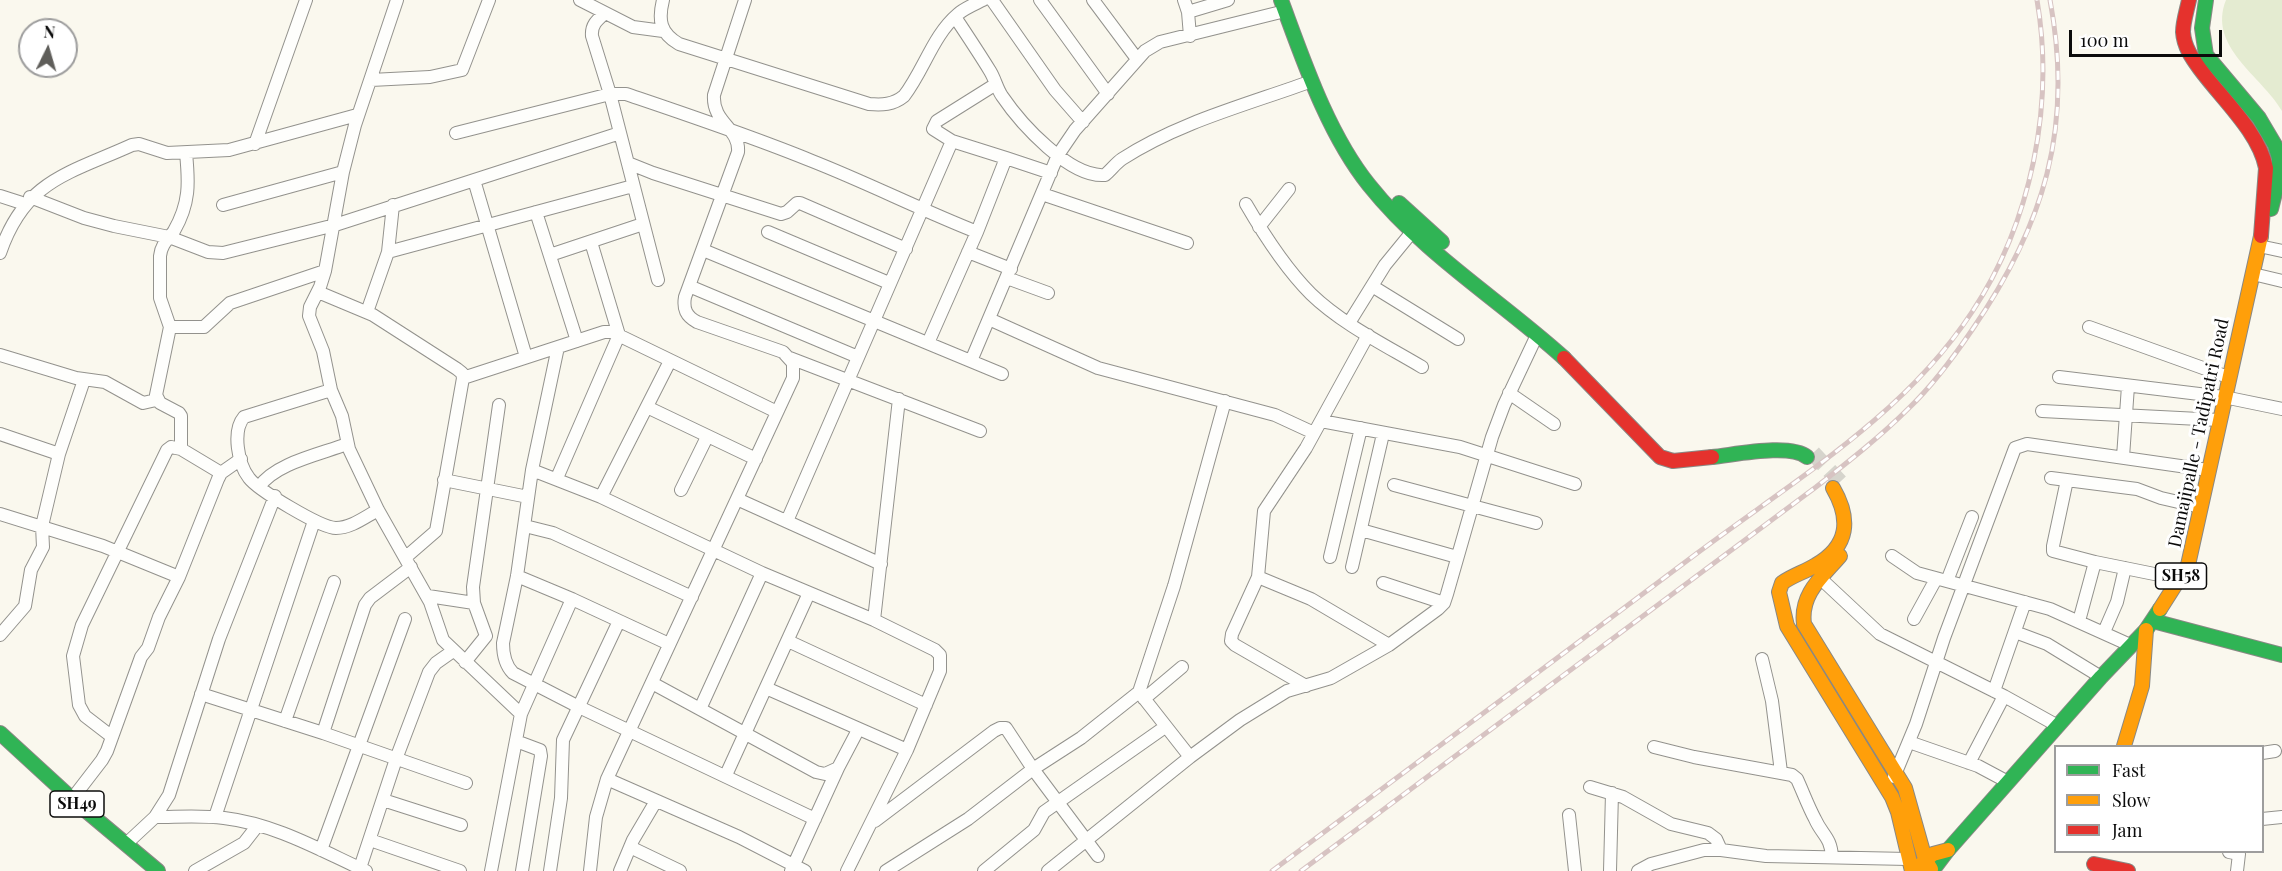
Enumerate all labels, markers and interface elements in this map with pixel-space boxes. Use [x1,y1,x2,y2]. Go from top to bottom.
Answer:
north arrow [18,18,78,78]
scale bar [2072,18,2225,56]
text: N [43,21,56,43]
text: 100 m [2080,28,2129,52]
street label: Damajipalle - Tadipatri Road [2164,316,2234,550]
road number: SH58 [2156,563,2206,589]
legend [2054,745,2264,853]
text: Fast [2112,758,2145,782]
text: Slow [2112,788,2150,812]
road number: SH49 [50,791,104,817]
text: Jam [2112,818,2142,842]

